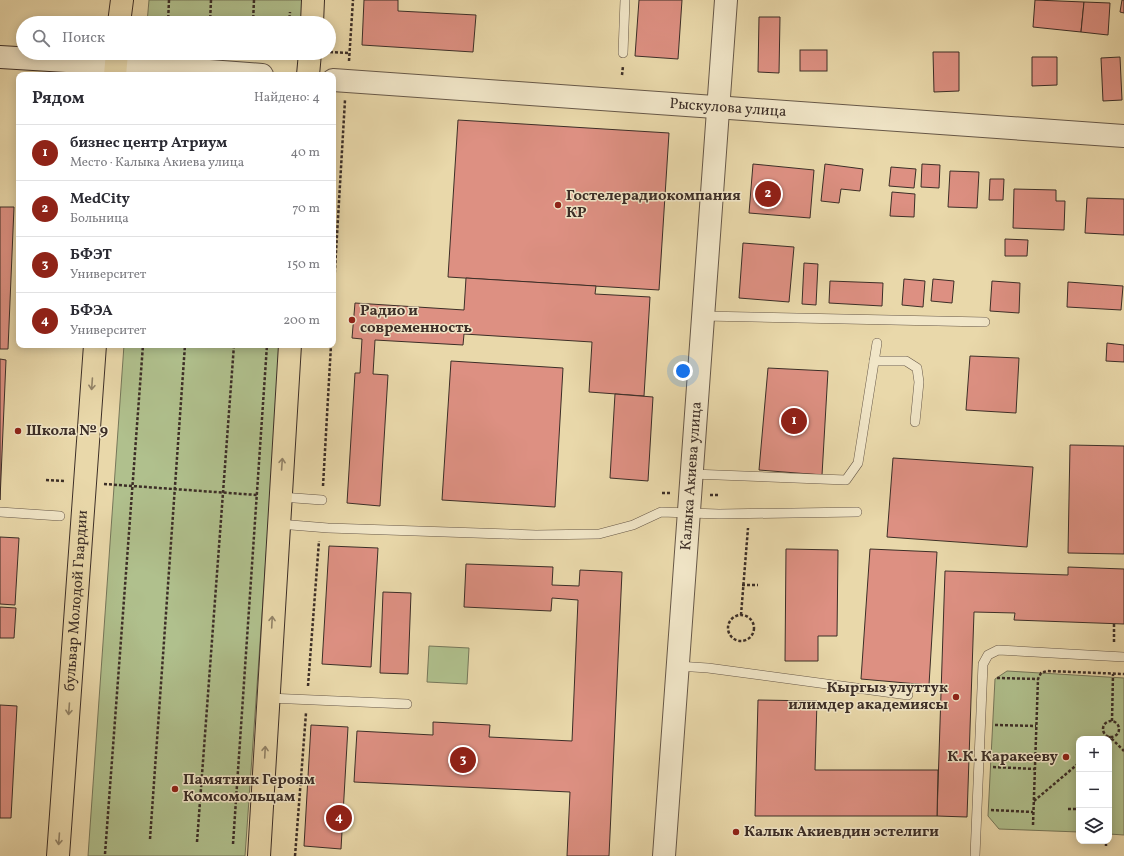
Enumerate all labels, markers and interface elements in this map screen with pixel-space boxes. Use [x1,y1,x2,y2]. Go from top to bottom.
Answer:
search box [16,16,336,60]
icon: search [30,27,52,49]
text: Поиск [62,28,105,49]
text: Рядом [32,87,85,110]
text: Найдено: 4 [254,89,320,107]
street label: Рыскулова улица [669,93,787,123]
text: бизнес центр Атриум [70,133,227,154]
text: 1 [42,144,48,162]
text: 40 m [291,144,320,162]
text: Место · Калыка Акиева улица [70,154,244,172]
pin: 2 [755,179,781,209]
place label: Гостелерадиокомпания КР [566,186,741,224]
text: MedCity [70,189,130,210]
text: 2 [42,200,48,218]
text: 70 m [292,200,320,218]
marker: Гостелерадиокомпания КР [553,200,563,210]
text: Больница [70,210,129,228]
text: БФЭТ [70,245,112,266]
text: 3 [42,256,48,274]
text: 150 m [287,256,320,274]
text: Университет [70,266,146,284]
text: БФЭА [70,301,113,322]
place label: Радио и современность [360,301,472,339]
text: 4 [41,312,49,330]
text: 200 m [283,312,320,330]
marker: Радио и современность [347,315,357,325]
text: Университет [70,322,146,340]
your location [673,361,693,381]
one-way arrow [89,377,96,390]
street label: Калыка Акиева улица [676,401,707,551]
pin: 1 [781,406,807,436]
place label: Школа № 9 [26,421,108,442]
marker: Школа № 9 [13,426,23,436]
one-way arrow [278,458,285,471]
street label: бульвар Молодой Гвардии [59,509,94,692]
one-way arrow [269,616,276,629]
place label: Кыргыз улуттук илимдер академиясы [788,678,948,716]
marker: Кыргыз улуттук илимдер академиясы [951,692,961,702]
one-way arrow [65,702,72,715]
map controls [1076,736,1112,844]
button: + [1076,736,1112,772]
pin: 3 [450,745,476,775]
one-way arrow [262,746,269,759]
place label: К.К. Каракееву [947,747,1059,768]
marker: К.К. Каракееву [1061,752,1071,762]
place label: Памятник Героям Комсомольцам [183,770,315,808]
button: − [1076,772,1112,808]
marker: Памятник Героям Комсомольцам [170,784,180,794]
pin: 4 [326,803,352,833]
button: layers [1076,808,1112,844]
place label: Калык Акиевдин эстелиги [744,822,939,843]
marker: Калык Акиевдин эстелиги [731,827,741,837]
one-way arrow [56,832,63,845]

